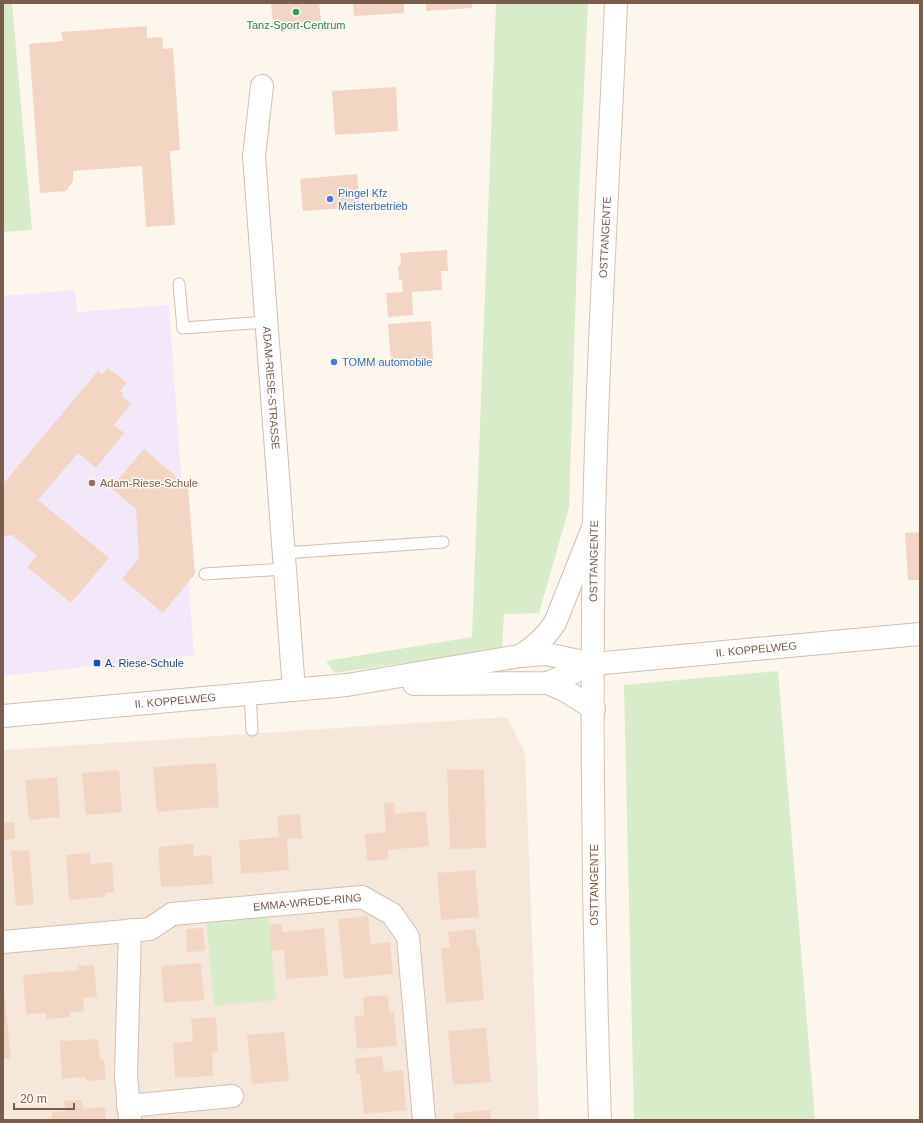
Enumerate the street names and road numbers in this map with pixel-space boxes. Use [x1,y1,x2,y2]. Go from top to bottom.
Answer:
street label: OSTTANGENTE [597,196,613,278]
street label: ADAM-RIESE-STRASSE [261,326,282,450]
street label: OSTTANGENTE [587,520,600,602]
street label: II. KOPPELWEG [715,639,798,659]
street label: II. KOPPELWEG [134,691,217,710]
street label: OSTTANGENTE [588,844,600,926]
street label: EMMA-WREDE-RING [252,891,362,913]

